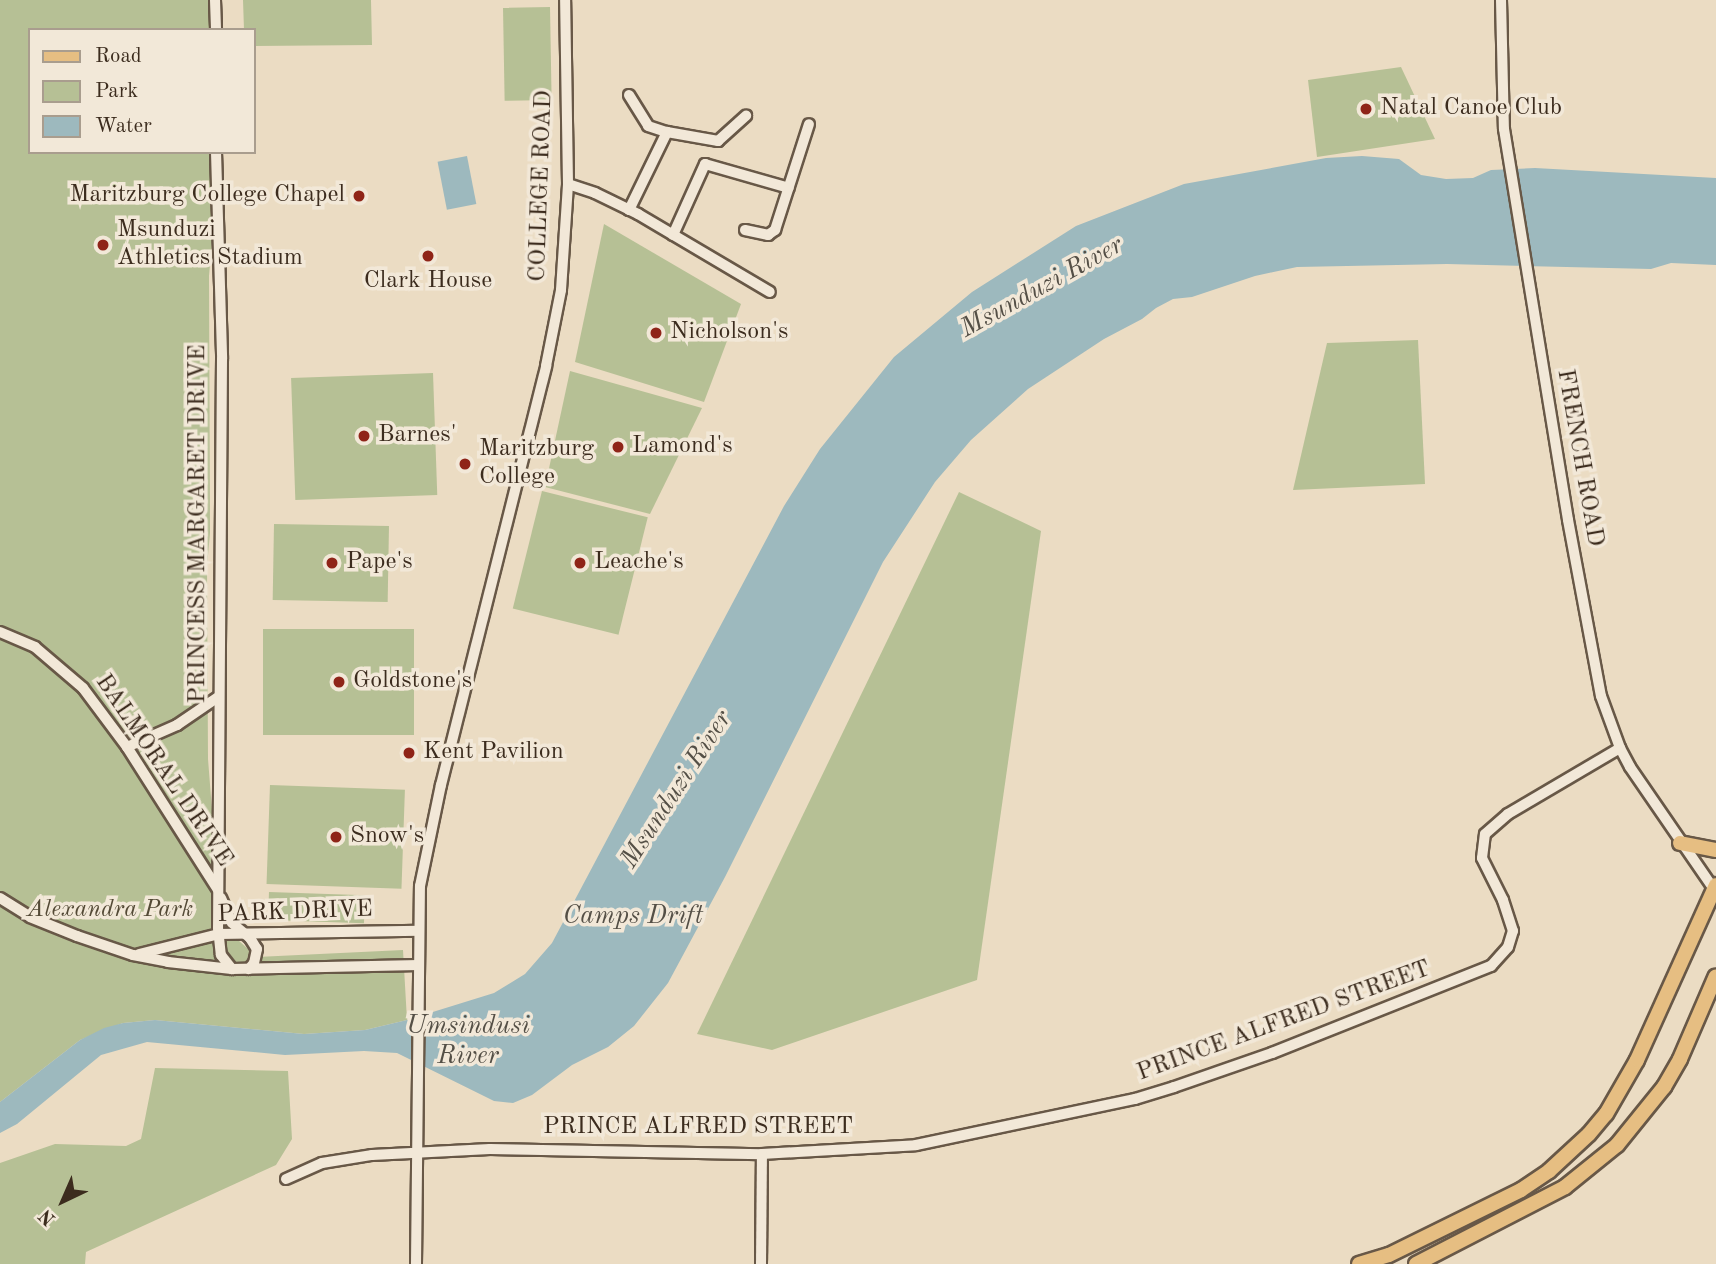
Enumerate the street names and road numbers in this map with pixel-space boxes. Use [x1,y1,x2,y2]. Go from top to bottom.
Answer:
street label: COLLEGE ROAD [524,90,560,282]
street label: PRINCESS MARGARET DRIVE [185,344,213,704]
street label: FRENCH ROAD [1549,367,1609,549]
street label: BALMORAL DRIVE [88,669,238,873]
street label: PARK DRIVE [217,896,373,930]
street label: PRINCE ALFRED STREET [1133,955,1435,1089]
street label: PRINCE ALFRED STREET [543,1114,853,1142]

